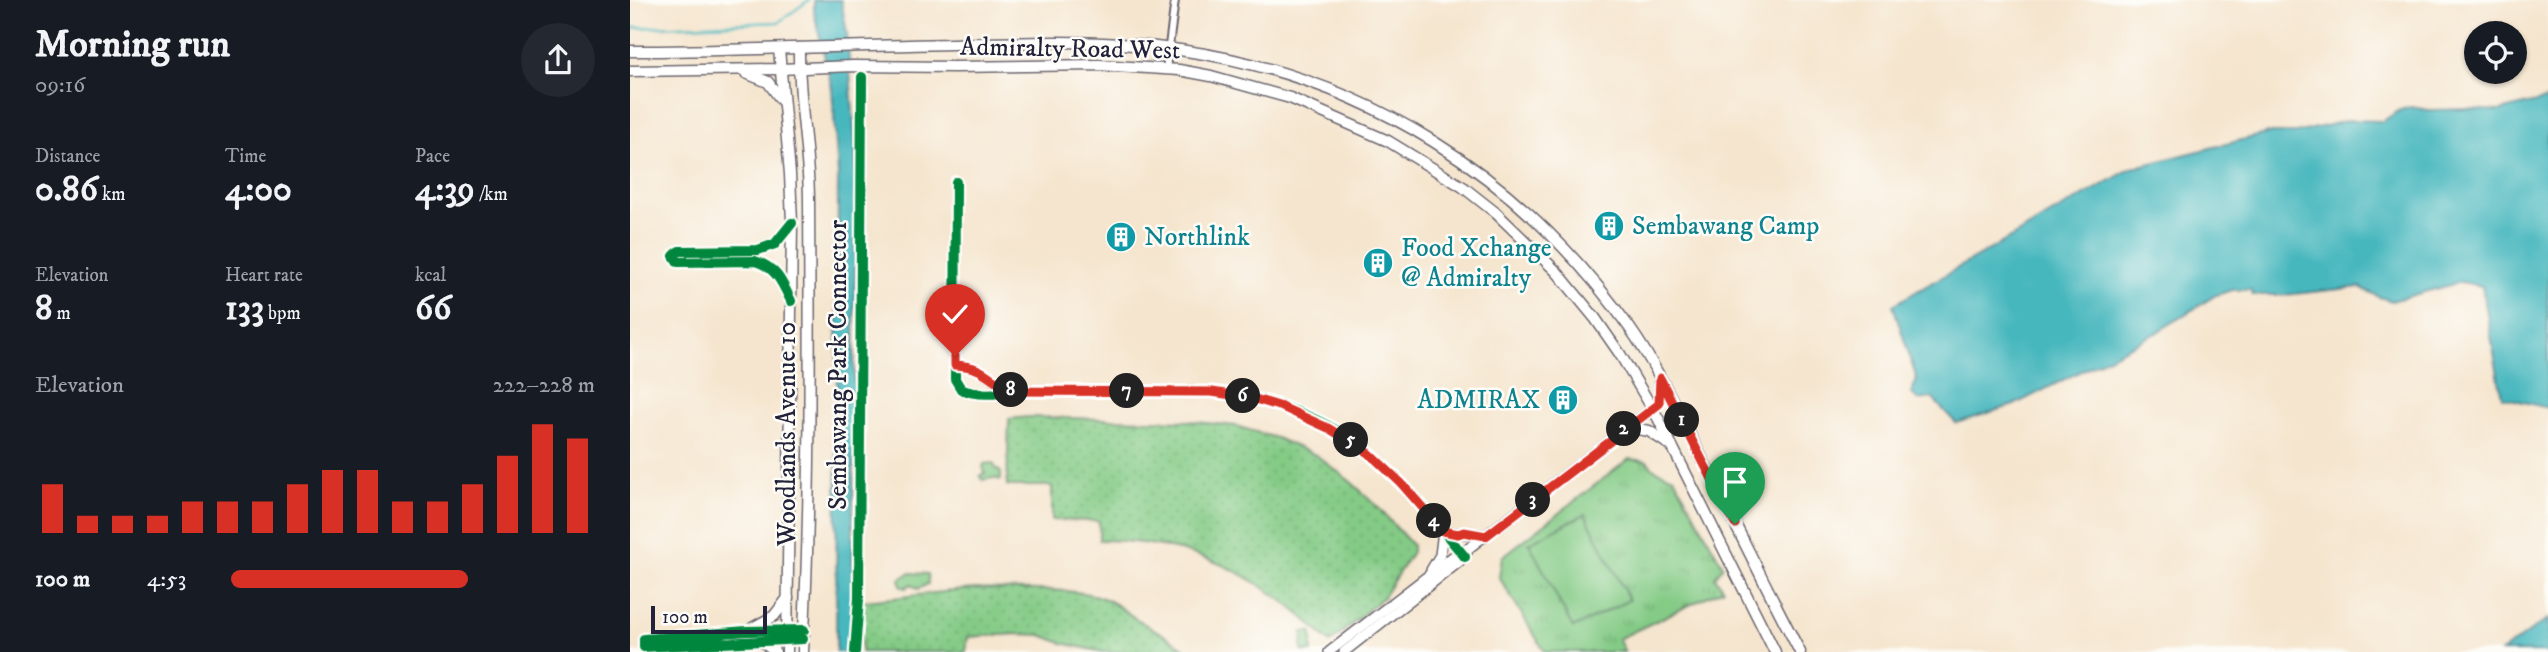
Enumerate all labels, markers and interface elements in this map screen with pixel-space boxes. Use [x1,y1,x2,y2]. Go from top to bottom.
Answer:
text: Morning run [35,21,230,69]
map controls [2464,21,2527,84]
button: locate [2464,21,2527,84]
button: share [521,23,595,97]
street label: Admiralty Road West [960,31,1180,67]
text: 09:16 [35,71,85,100]
text: Distance [35,145,100,168]
text: Time [225,145,266,168]
text: Pace [415,145,450,168]
text: 0.86 [35,168,98,212]
text: 4:00 [225,168,292,212]
text: 4:39 [415,168,475,212]
text: km [98,183,126,206]
text: /km [475,183,508,206]
building icon: Sembawang Camp [1592,209,1626,243]
place label: Sembawang Camp [1632,210,1819,243]
street label: Sembawang Park Connector [822,220,855,510]
building icon: Northlink [1104,220,1138,254]
place label: Northlink [1144,221,1250,254]
place label: Food Xchange @ Admiralty [1401,232,1551,295]
building icon: Food Xchange @ Admiralty [1361,246,1395,280]
text: Elevation [35,264,109,287]
text: Heart rate [225,264,303,287]
text: kcal [415,264,446,287]
pin [925,284,985,356]
text: 8 [35,287,53,331]
text: 133 [225,287,264,331]
text: 66 [415,287,451,331]
icon: check [936,295,974,333]
text: m [53,302,71,325]
text: bpm [264,302,301,325]
street label: Woodlands Avenue 10 [771,322,804,547]
text: Elevation [35,371,124,400]
text: 222–228 m [493,371,595,400]
pin: 8 [994,372,1028,408]
pin: 7 [1110,374,1144,408]
text: 8 [1006,378,1015,401]
pin: 6 [1226,378,1260,414]
text: 7 [1121,379,1132,402]
building icon: ADMIRAX [1546,383,1580,417]
text: 6 [1238,384,1247,407]
place label: ADMIRAX [1417,384,1540,417]
pin: 1 [1664,402,1700,438]
text: 1 [1678,408,1685,431]
pin: 2 [1606,412,1642,446]
text: 2 [1619,417,1628,440]
pin: 5 [1334,422,1368,458]
text: 5 [1346,428,1355,451]
pin [1705,452,1765,524]
icon: arrive [1716,463,1754,501]
pin: 3 [1516,482,1550,518]
text: 3 [1529,488,1536,511]
pin: 4 [1416,504,1452,538]
text: 4 [1428,509,1439,532]
text: 100 m [35,565,90,594]
text: 4:53 [147,565,186,594]
scale bar [651,603,766,635]
text: 100 m [662,606,708,629]

